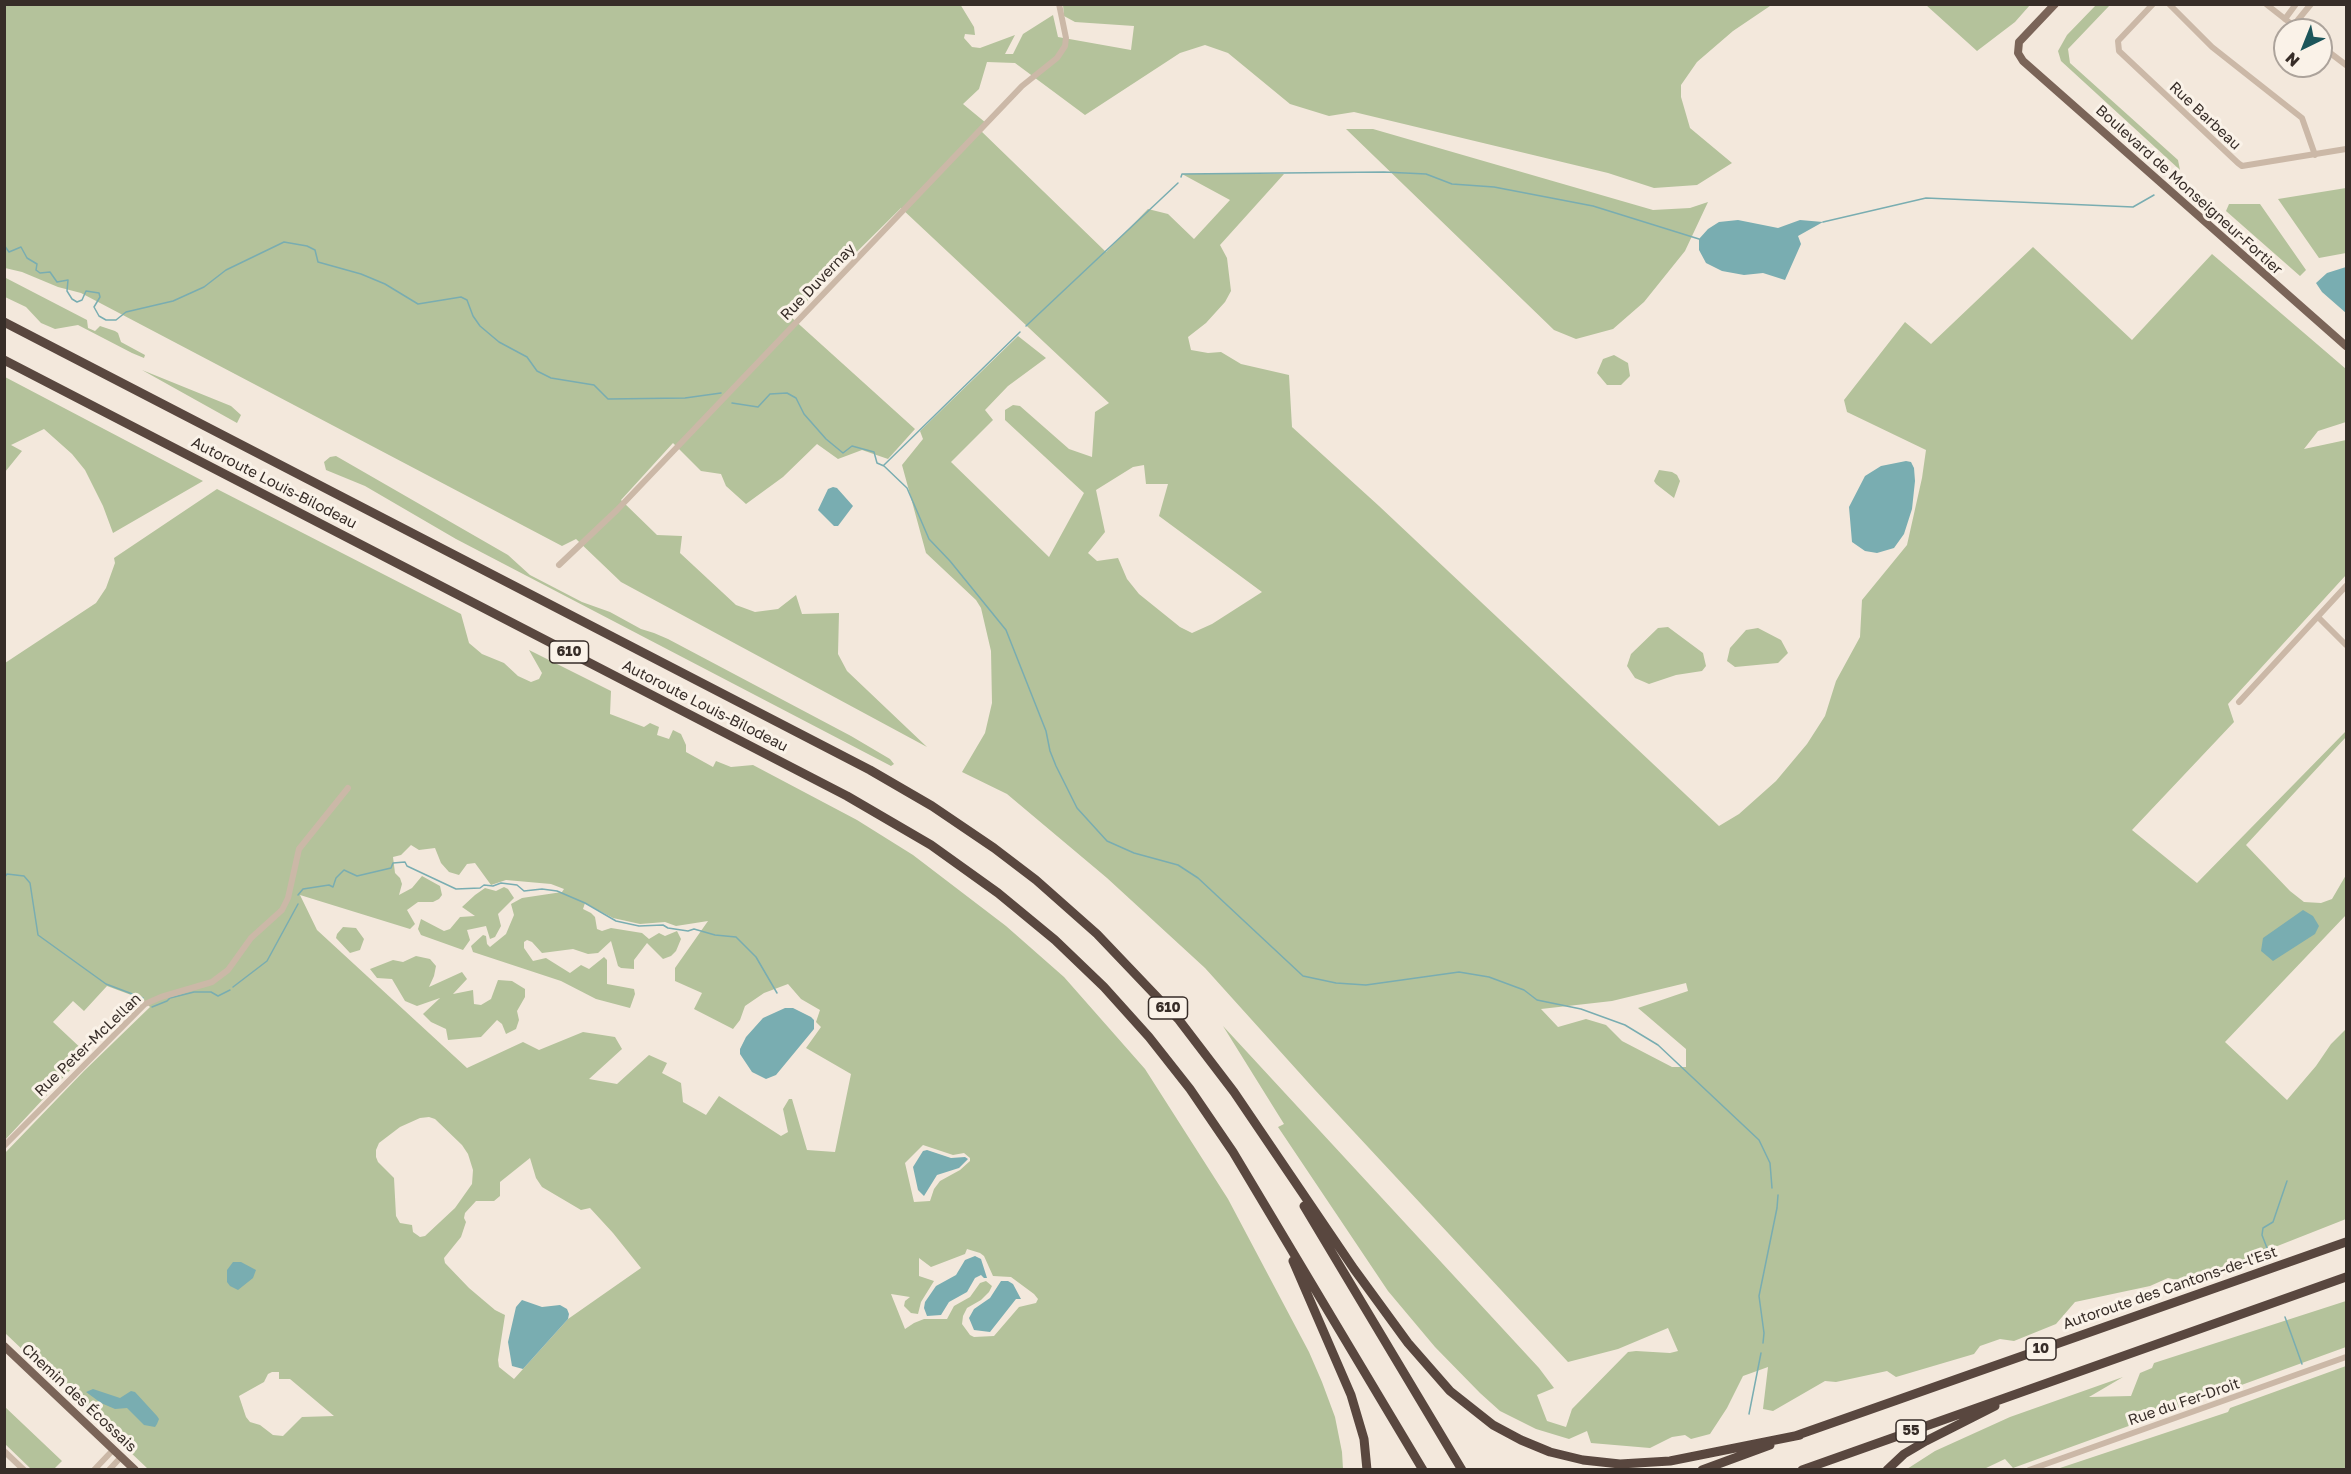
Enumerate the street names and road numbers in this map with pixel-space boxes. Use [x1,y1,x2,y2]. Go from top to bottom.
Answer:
street label: Rue Barbeau [2165,78,2245,154]
street label: Boulevard de Monseigneur-Fortier [2092,101,2286,279]
street label: Rue Duvernay [777,240,859,324]
street label: Autoroute Louis-Bilodeau [188,433,360,533]
road number: 610 [550,641,588,663]
street label: Autoroute Louis-Bilodeau [619,656,791,756]
street label: Rue Peter-McLellan [31,990,145,1100]
road number: 610 [1148,997,1188,1019]
street label: Autoroute des Cantons-de-l'Est [2060,1243,2280,1333]
road number: 10 [2026,1338,2056,1360]
street label: Chemin des Écossais [18,1340,140,1456]
street label: Rue du Fer-Droit [2126,1374,2242,1430]
road number: 55 [1896,1420,1926,1442]

